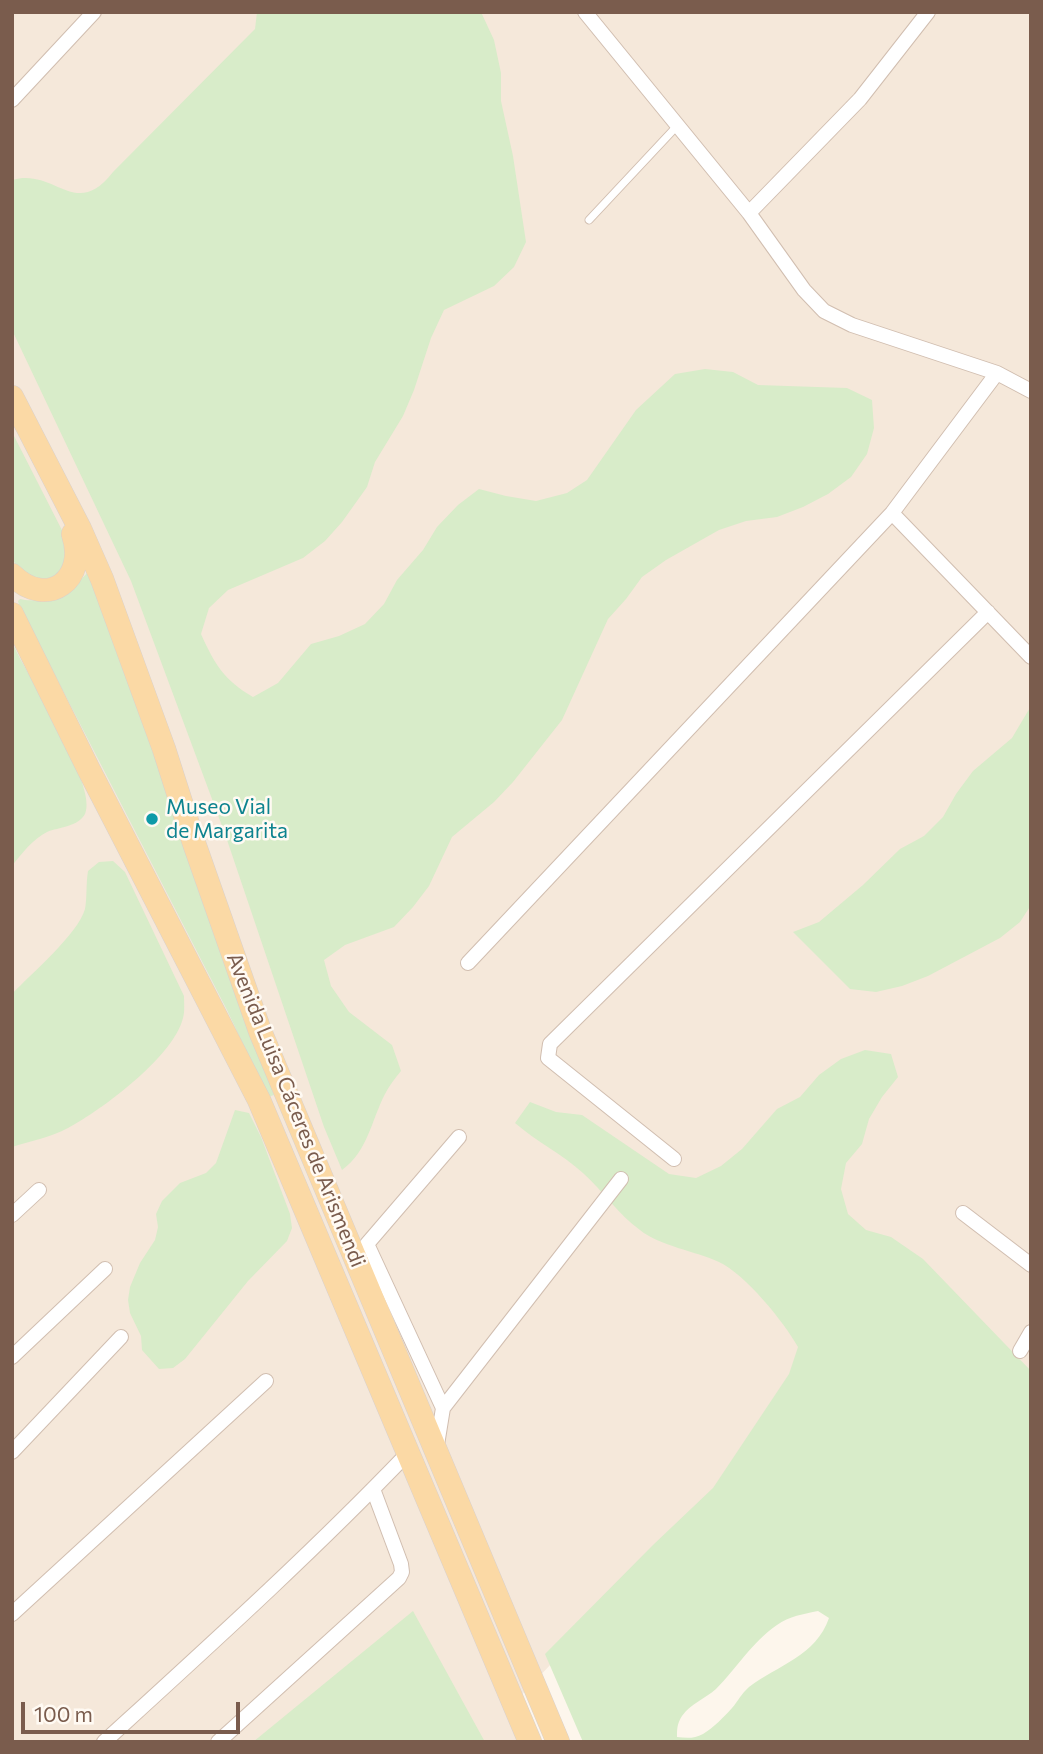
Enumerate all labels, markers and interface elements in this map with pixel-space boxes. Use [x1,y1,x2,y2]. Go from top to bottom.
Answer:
place label: Museo Vial de Margarita [166,794,288,844]
marker: Museo Vial de Margarita [144,811,160,827]
street label: Avenida Luisa Cáceres de Arismendi [221,949,371,1271]
scale bar [24,1688,243,1732]
text: 100 m [34,1701,93,1726]

